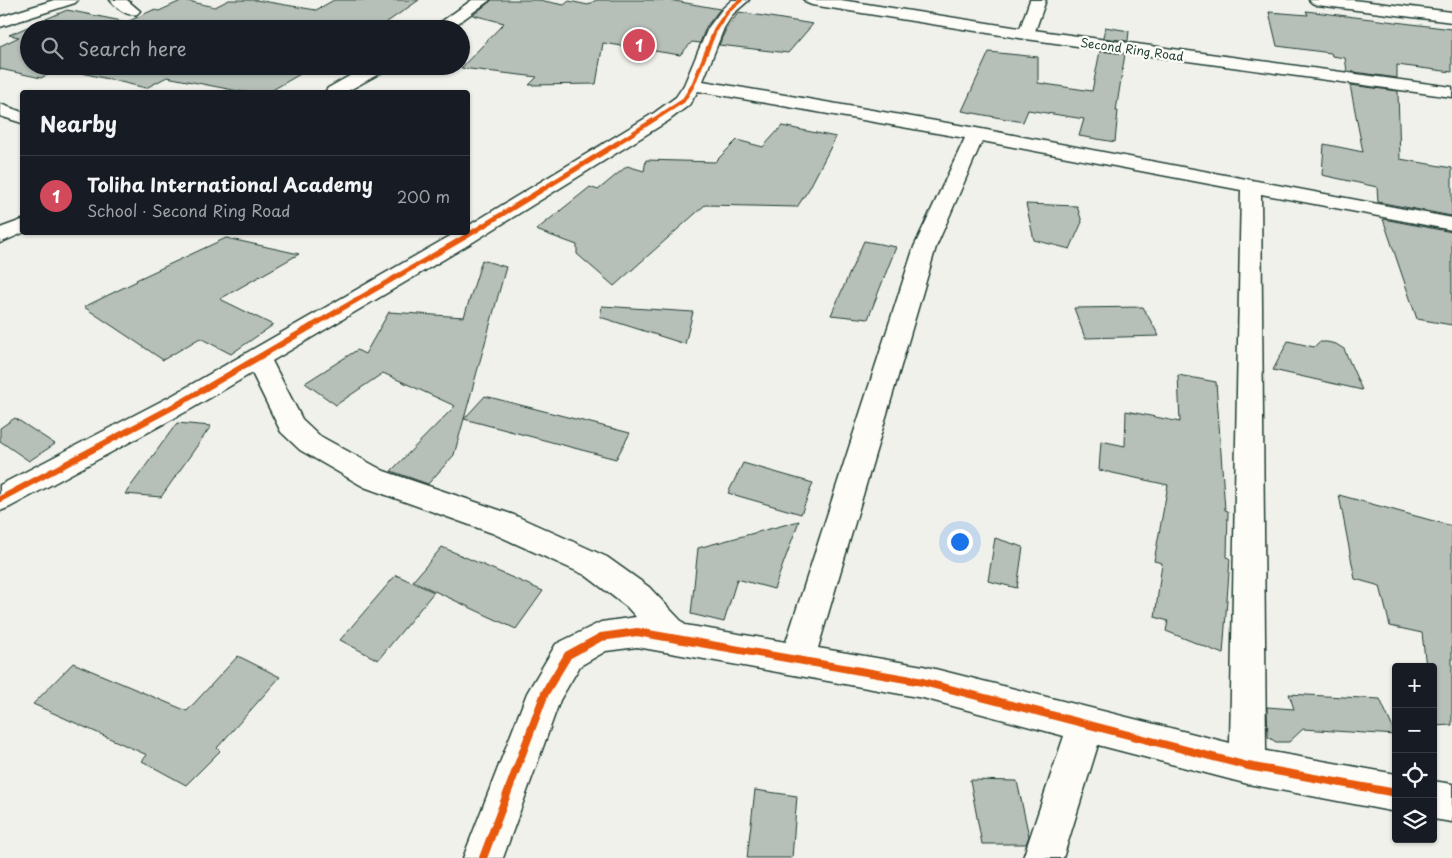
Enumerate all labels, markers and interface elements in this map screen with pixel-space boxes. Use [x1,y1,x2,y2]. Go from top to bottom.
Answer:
search box [20,20,470,75]
pin: 1 [623,26,655,64]
street label: Second Ring Road [1079,33,1185,65]
icon: search [38,34,66,62]
text: Search here [78,34,187,62]
text: Nearby [40,107,117,139]
text: Toliha International Academy [87,170,373,198]
text: 1 [52,184,60,208]
text: 200 m [397,184,450,208]
text: School · Second Ring Road [87,198,291,222]
your location [947,529,973,555]
map controls [1392,663,1437,843]
button: + [1392,663,1437,708]
button: − [1392,708,1437,753]
button: locate [1392,753,1437,798]
button: layers [1392,798,1437,843]

